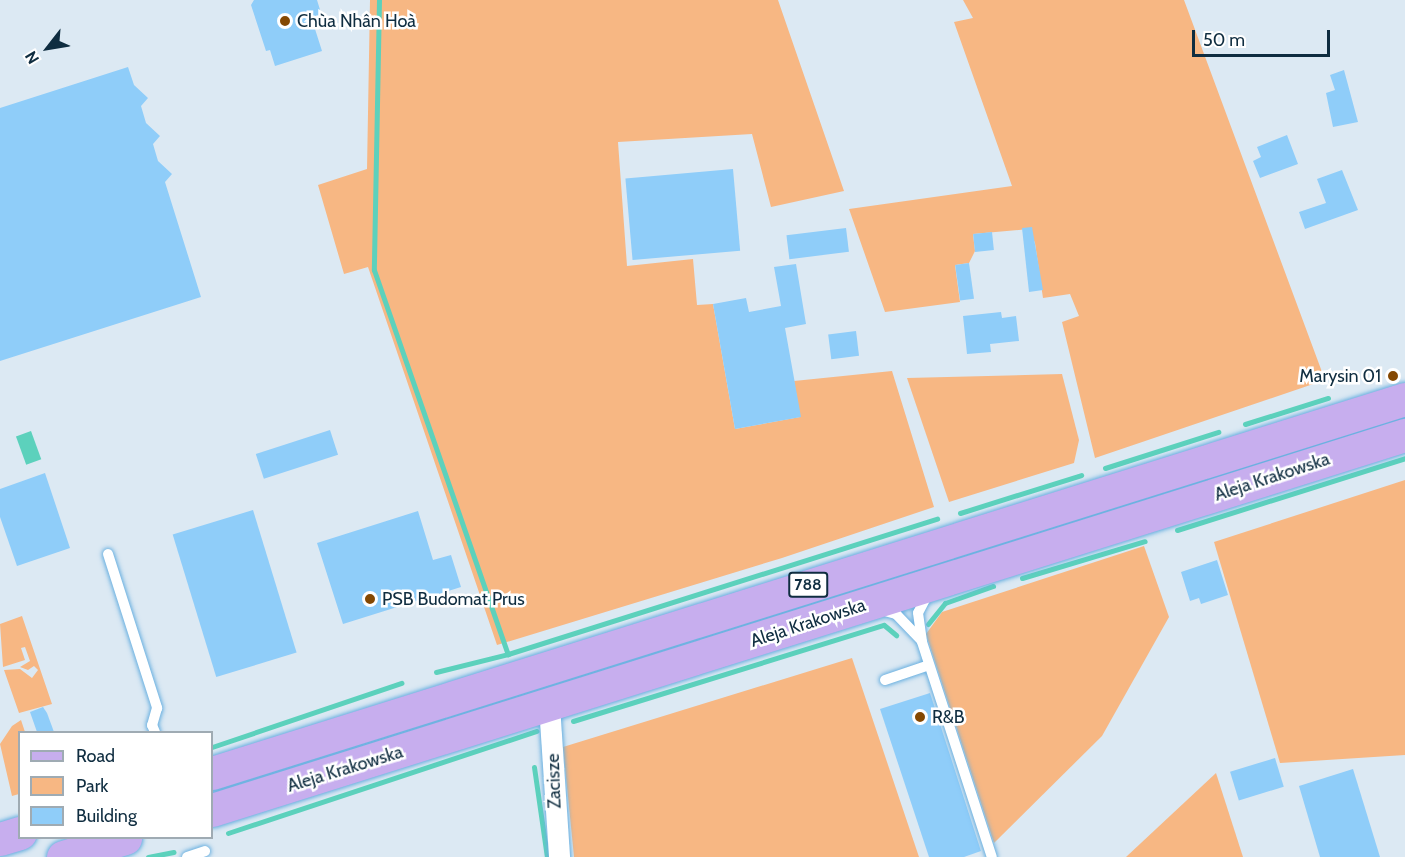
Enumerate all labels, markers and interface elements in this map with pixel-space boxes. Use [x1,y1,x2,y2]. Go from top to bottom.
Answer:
place label: Chùa Nhân Hoà [297,10,416,32]
marker: Chùa Nhân Hoà [278,14,292,28]
north arrow [18,18,78,78]
scale bar [1195,18,1333,56]
text: 50 m [1203,29,1245,51]
text: N [21,48,43,67]
place label: Marysin 01 [1299,365,1381,387]
marker: Marysin 01 [1386,369,1400,383]
street label: Aleja Krakowska [1212,448,1332,506]
road number: 788 [787,572,829,598]
place label: PSB Budomat Prus [382,588,525,610]
marker: PSB Budomat Prus [363,592,377,606]
street label: Aleja Krakowska [748,594,868,652]
place label: R&B [932,706,965,728]
marker: R&B [913,710,927,724]
legend [18,731,213,839]
street label: Aleja Krakowska [285,741,405,797]
text: Road [76,745,115,767]
street label: Zacisze [542,753,566,809]
text: Park [76,775,108,797]
text: Building [76,805,137,827]

